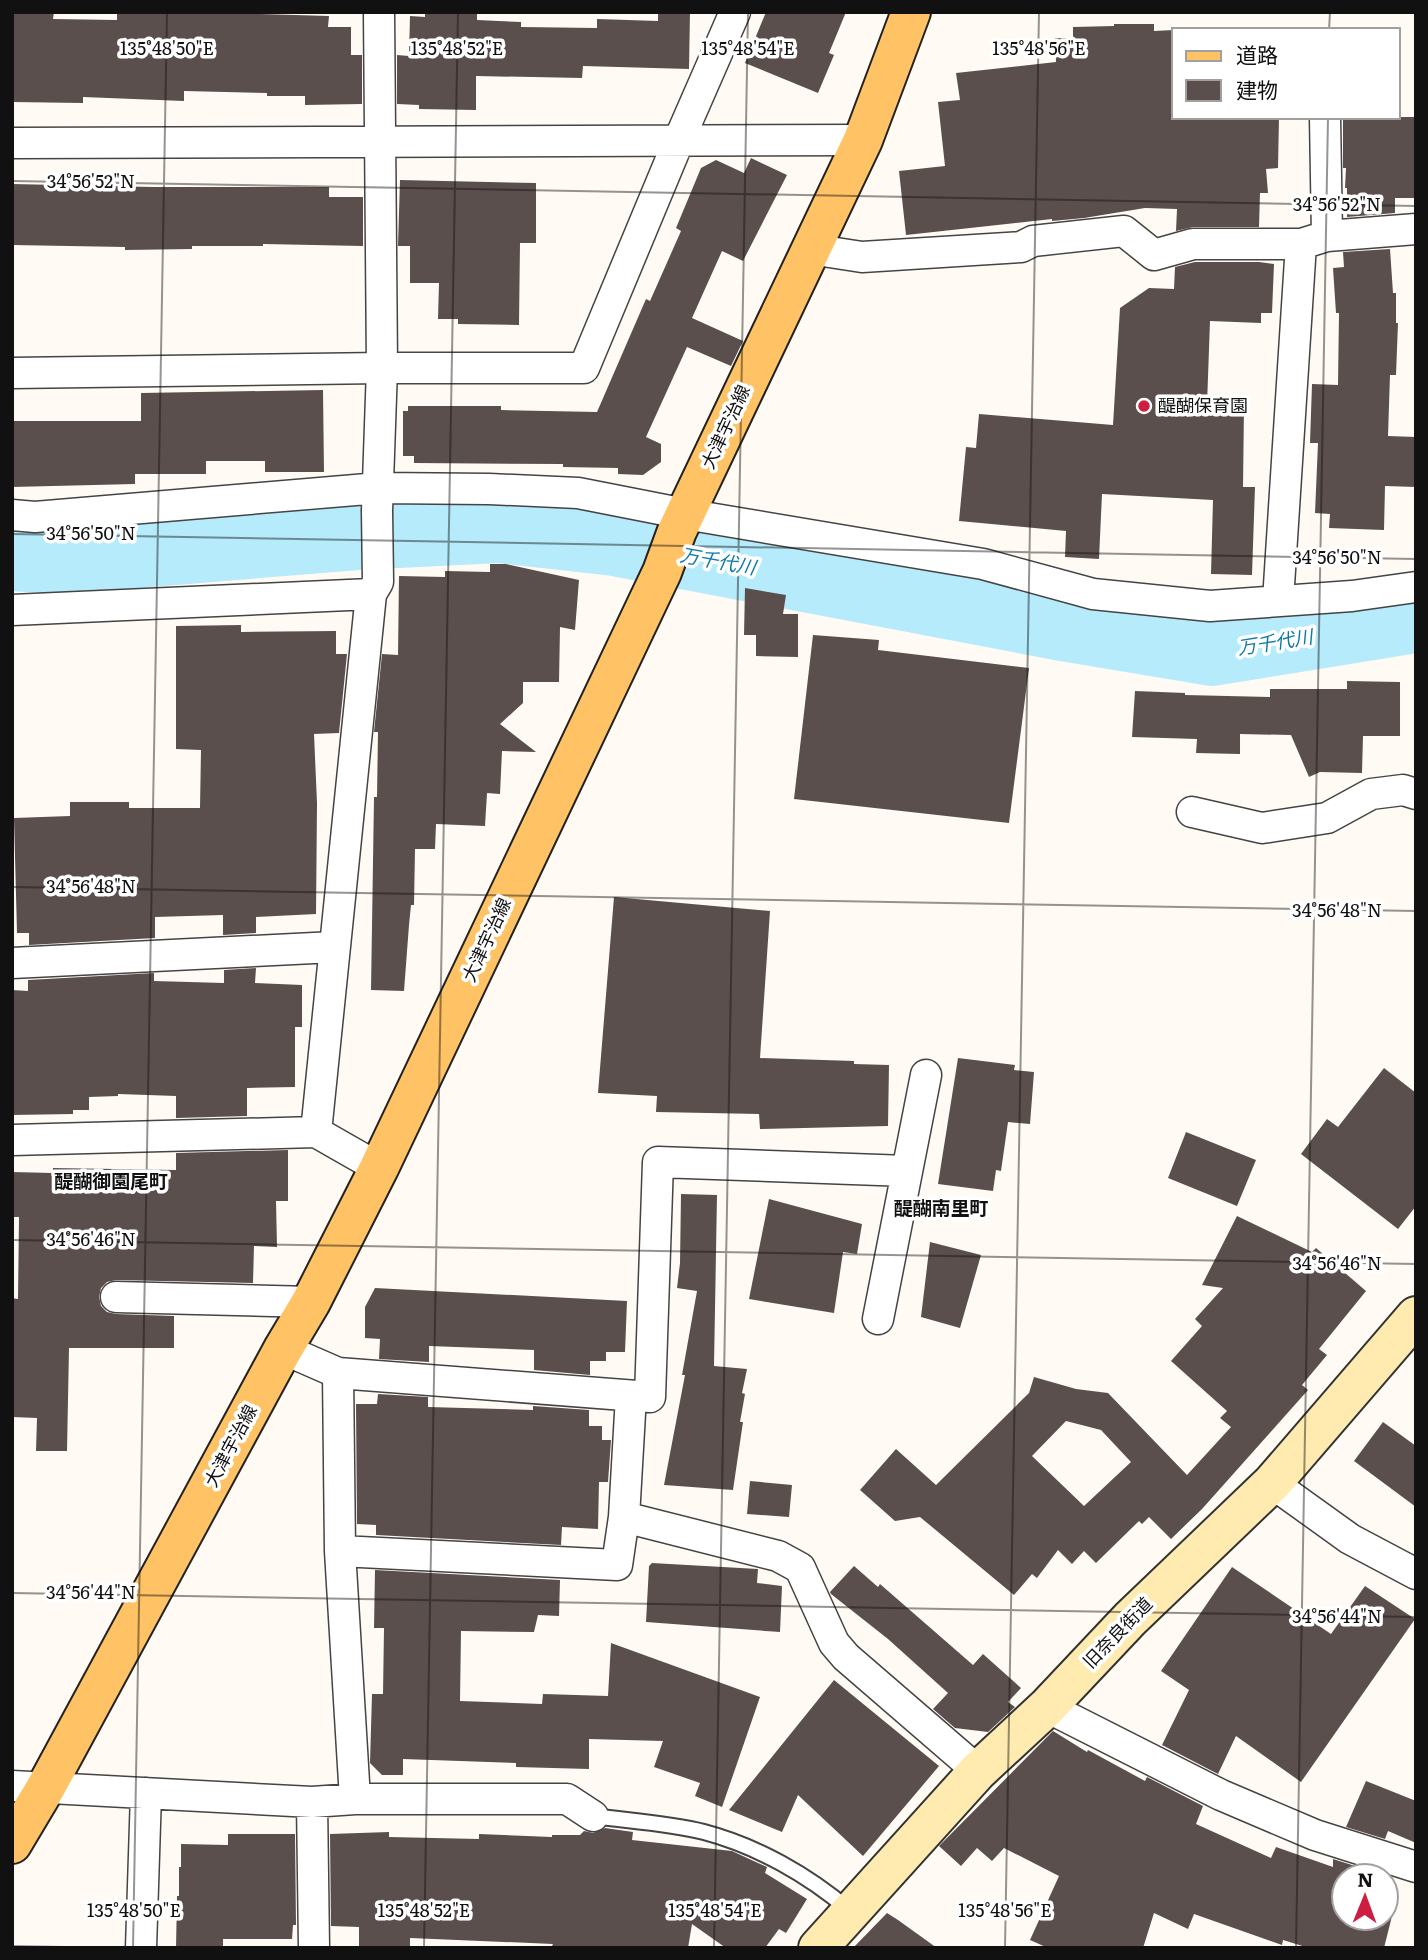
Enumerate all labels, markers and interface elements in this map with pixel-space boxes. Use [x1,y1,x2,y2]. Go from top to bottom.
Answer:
legend [1172,28,1400,119]
text: 135°48'50"E [120,34,214,61]
text: 135°48'52"E [411,34,503,61]
text: 135°48'54"E [701,34,795,61]
text: 135°48'56"E [992,34,1086,61]
text: 道路 [1236,38,1278,69]
text: 建物 [1236,73,1278,104]
text: 34°56'52"N [47,167,135,194]
text: 34°56'52"N [1293,190,1381,217]
street label: 大津宇治線 [693,380,756,473]
place label: 醍醐保育園 [1158,391,1248,418]
marker: 醍醐保育園 [1136,398,1152,414]
text: 34°56'50"N [46,519,136,546]
water label: 万千代川 [678,540,760,581]
text: 34°56'50"N [1292,543,1382,570]
water label: 万千代川 [1235,621,1317,661]
text: 34°56'48"N [46,872,136,899]
street label: 大津宇治線 [454,893,517,986]
text: 34°56'48"N [1292,896,1382,923]
district label: 醍醐御園尾町 [54,1166,168,1194]
district label: 醍醐南里町 [893,1193,989,1221]
text: 34°56'46"N [46,1225,136,1252]
text: 34°56'46"N [1292,1249,1382,1276]
street label: 大津宇治線 [197,1399,263,1491]
text: 34°56'44"N [46,1578,136,1605]
street label: 旧奈良街道 [1076,1590,1158,1674]
text: 34°56'44"N [1292,1602,1382,1629]
north arrow [1330,1862,1400,1932]
text: N [1357,1865,1374,1893]
text: 135°48'50"E [87,1896,181,1923]
text: 135°48'52"E [378,1896,470,1923]
text: 135°48'54"E [668,1896,762,1923]
text: 135°48'56"E [958,1896,1052,1923]

